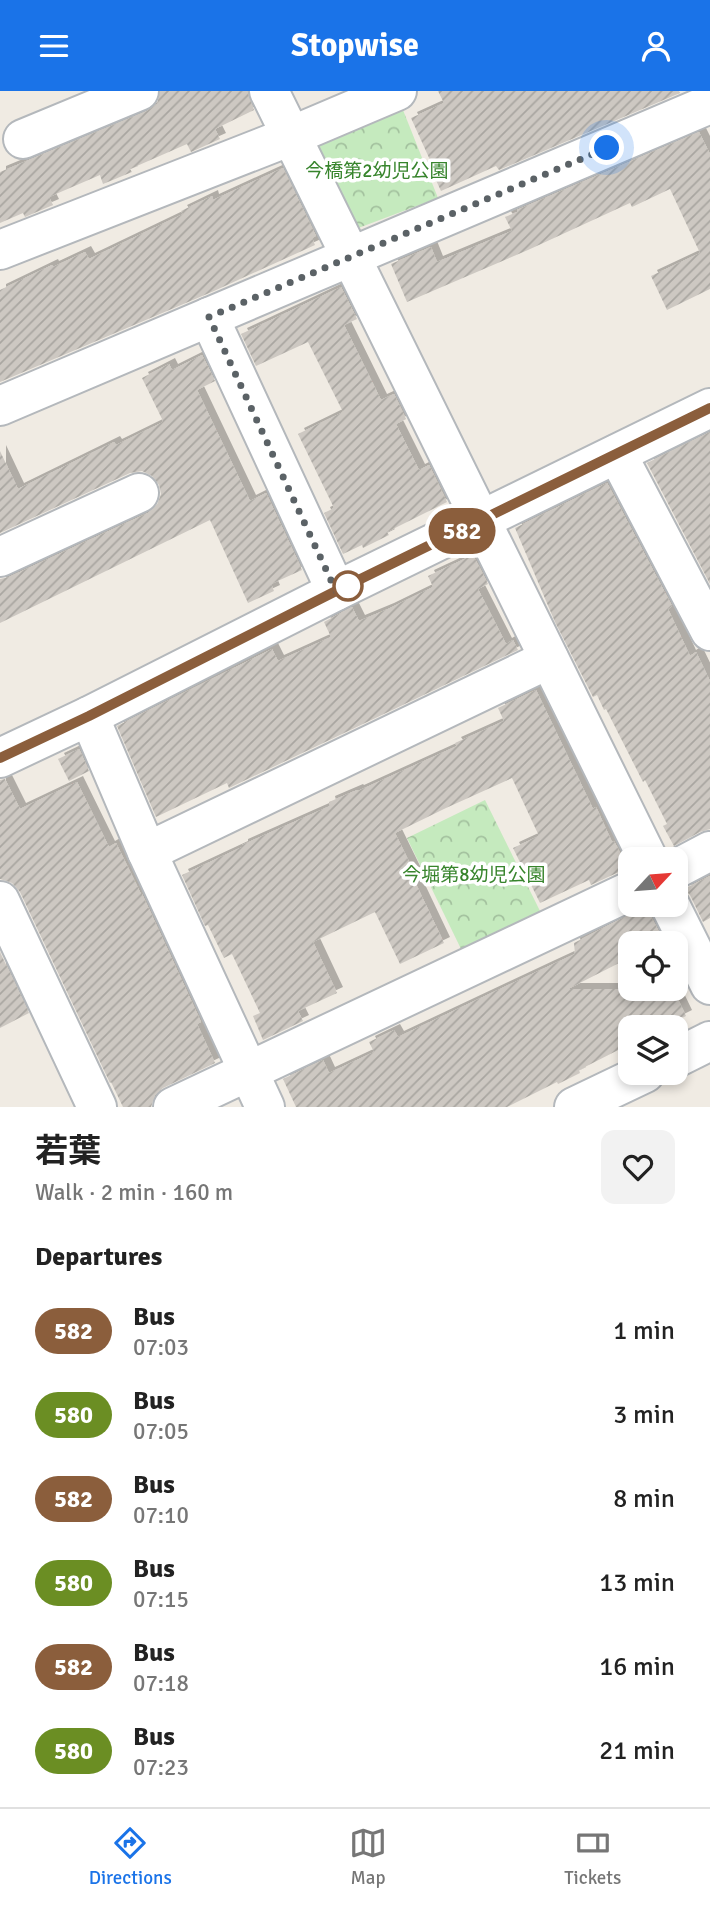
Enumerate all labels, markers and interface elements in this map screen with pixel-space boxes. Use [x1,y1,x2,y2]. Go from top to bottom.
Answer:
text: Stopwise [291,26,419,65]
icon: menu [35,27,73,65]
icon: person [637,27,675,65]
your location [589,130,624,165]
park label: 今橋第2幼児公園 [305,159,449,183]
line badge: 582 [422,508,502,554]
text: 582 [443,516,481,546]
unlabelled marker [333,571,363,601]
north arrow [618,847,688,917]
map controls [618,847,688,1085]
park label: 今堀第8幼児公園 [402,863,546,887]
button: locate [618,931,688,1001]
button: layers [618,1015,688,1085]
button: heart [601,1130,675,1204]
text: 若葉 [35,1131,101,1172]
text: Walk · 2 min · 160 m [35,1178,233,1207]
text: Departures [35,1241,162,1273]
text: Bus [133,1301,175,1333]
text: 1 min [613,1315,675,1347]
text: 582 [54,1316,93,1346]
text: 07:03 [133,1333,189,1362]
text: Bus [133,1385,175,1417]
text: 3 min [613,1399,675,1431]
text: 580 [54,1400,93,1430]
text: 07:05 [133,1417,189,1446]
text: Bus [133,1469,175,1501]
text: 8 min [613,1483,675,1515]
text: 582 [54,1484,93,1514]
text: 07:10 [133,1501,189,1530]
text: Bus [133,1553,175,1585]
text: 13 min [599,1567,675,1599]
text: 580 [54,1568,93,1598]
text: 07:15 [133,1585,189,1614]
text: Bus [133,1637,175,1669]
text: 16 min [599,1651,675,1683]
text: 582 [54,1652,93,1682]
text: 07:18 [133,1669,189,1698]
text: Bus [133,1721,175,1753]
text: 21 min [599,1735,675,1767]
text: 580 [54,1736,93,1766]
text: 07:23 [133,1753,189,1782]
tab: Directions [89,1824,172,1890]
tab: Map [349,1824,387,1890]
tab: Tickets [564,1824,621,1890]

